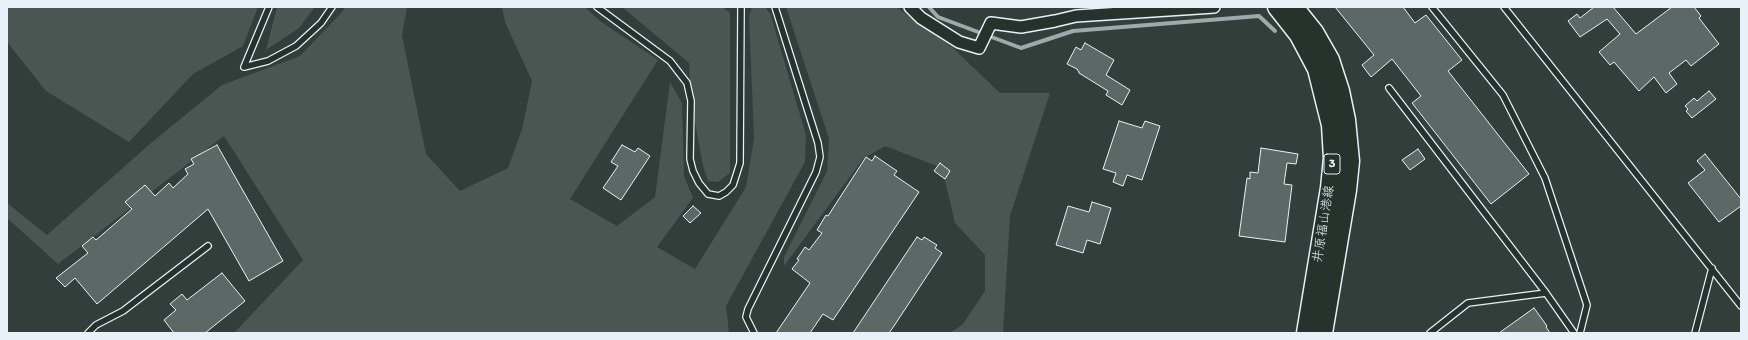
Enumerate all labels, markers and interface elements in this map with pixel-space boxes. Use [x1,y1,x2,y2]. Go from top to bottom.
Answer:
road number: 3 [1324,154,1340,174]
street label: 井原福山港線 [1310,184,1338,264]

